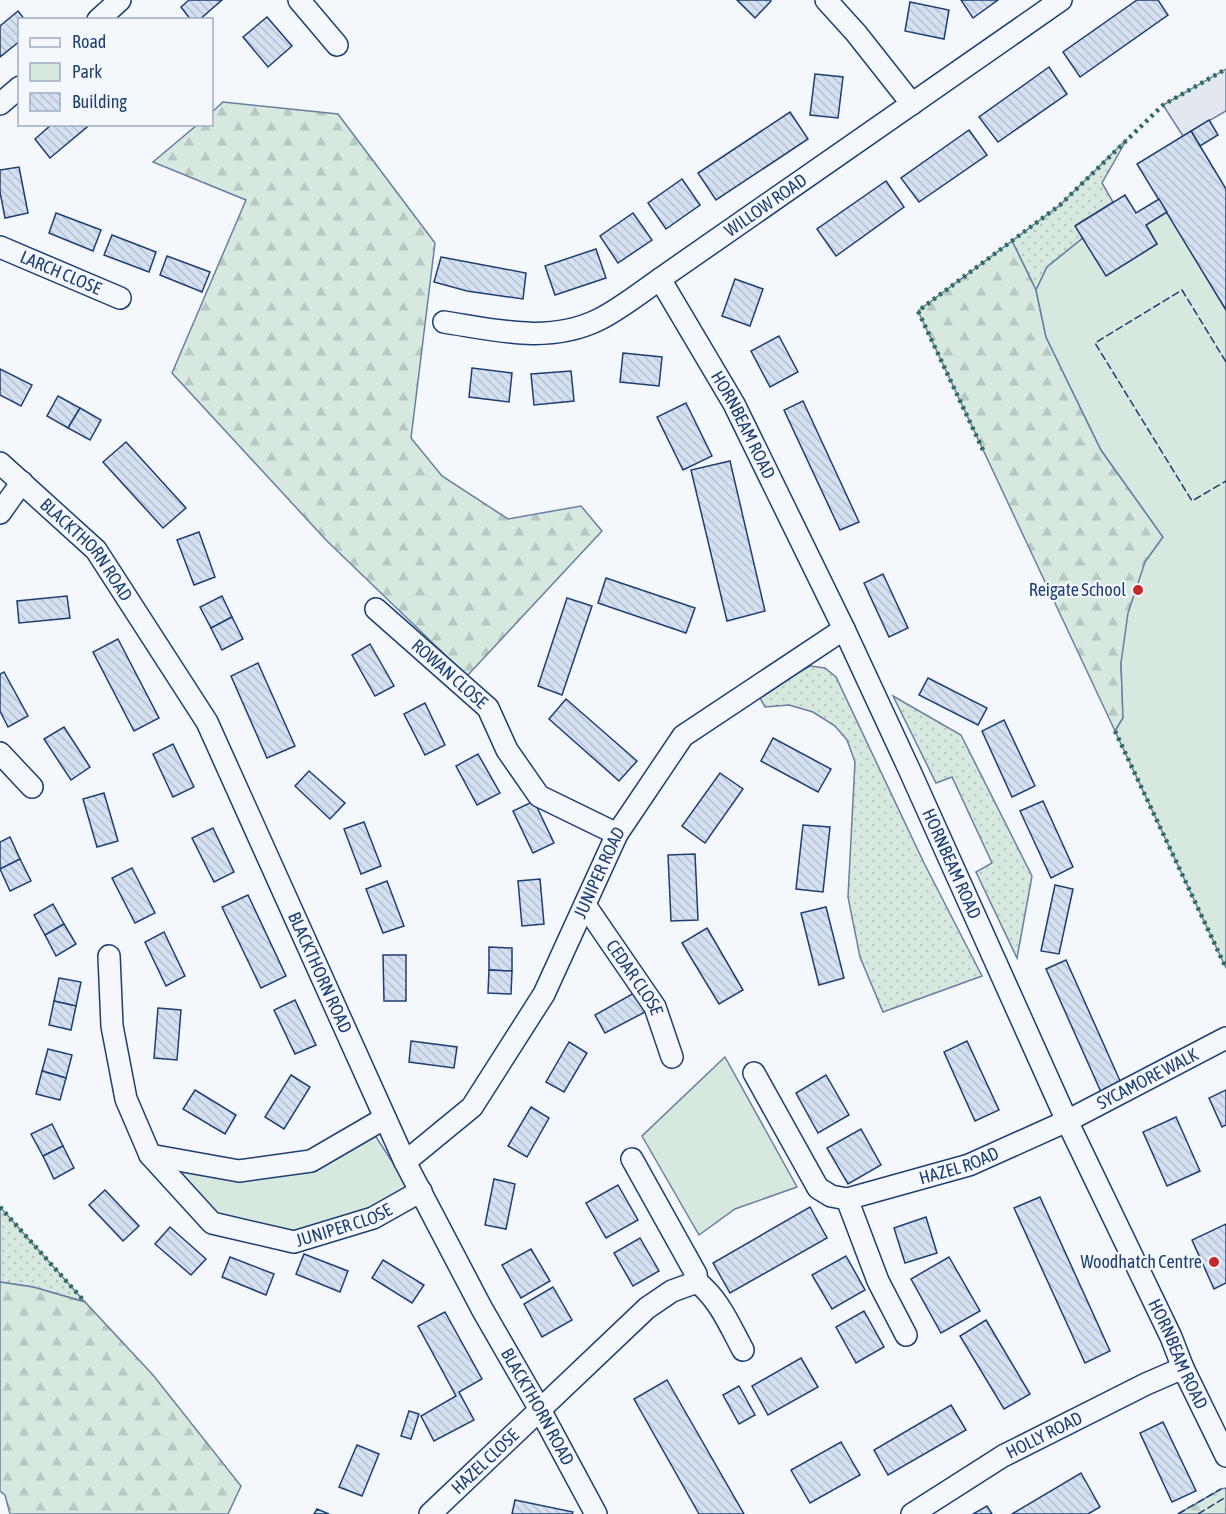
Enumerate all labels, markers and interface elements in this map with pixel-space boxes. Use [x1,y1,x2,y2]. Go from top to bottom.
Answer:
legend [18,18,213,126]
text: Road [72,31,106,52]
text: Park [72,61,102,82]
text: Building [72,91,127,112]
street label: WILLOW ROAD [720,169,811,241]
street label: LARCH CLOSE [17,246,105,299]
street label: HORNBEAM ROAD [707,367,780,482]
street label: BLACKTHORN ROAD [36,494,137,605]
place label: Reigate School [1029,579,1126,600]
marker: Reigate School [1131,583,1145,597]
street label: ROWAN CLOSE [407,634,492,713]
street label: HORNBEAM ROAD [918,805,986,922]
street label: JUNIPER ROAD [569,823,629,921]
street label: BLACKTHORN ROAD [284,909,357,1036]
street label: CEDAR CLOSE [602,936,668,1018]
street label: SYCAMORE WALK [1093,1043,1201,1114]
street label: HAZEL ROAD [917,1142,1002,1188]
street label: JUNIPER CLOSE [293,1198,396,1251]
place label: Woodhatch Centre [1080,1251,1202,1272]
marker: Woodhatch Centre [1207,1255,1221,1269]
street label: HORNBEAM ROAD [1144,1295,1212,1412]
street label: BLACKTHORN ROAD [497,1344,579,1469]
street label: HOLLY ROAD [1002,1407,1085,1463]
street label: HAZEL CLOSE [447,1424,523,1498]

